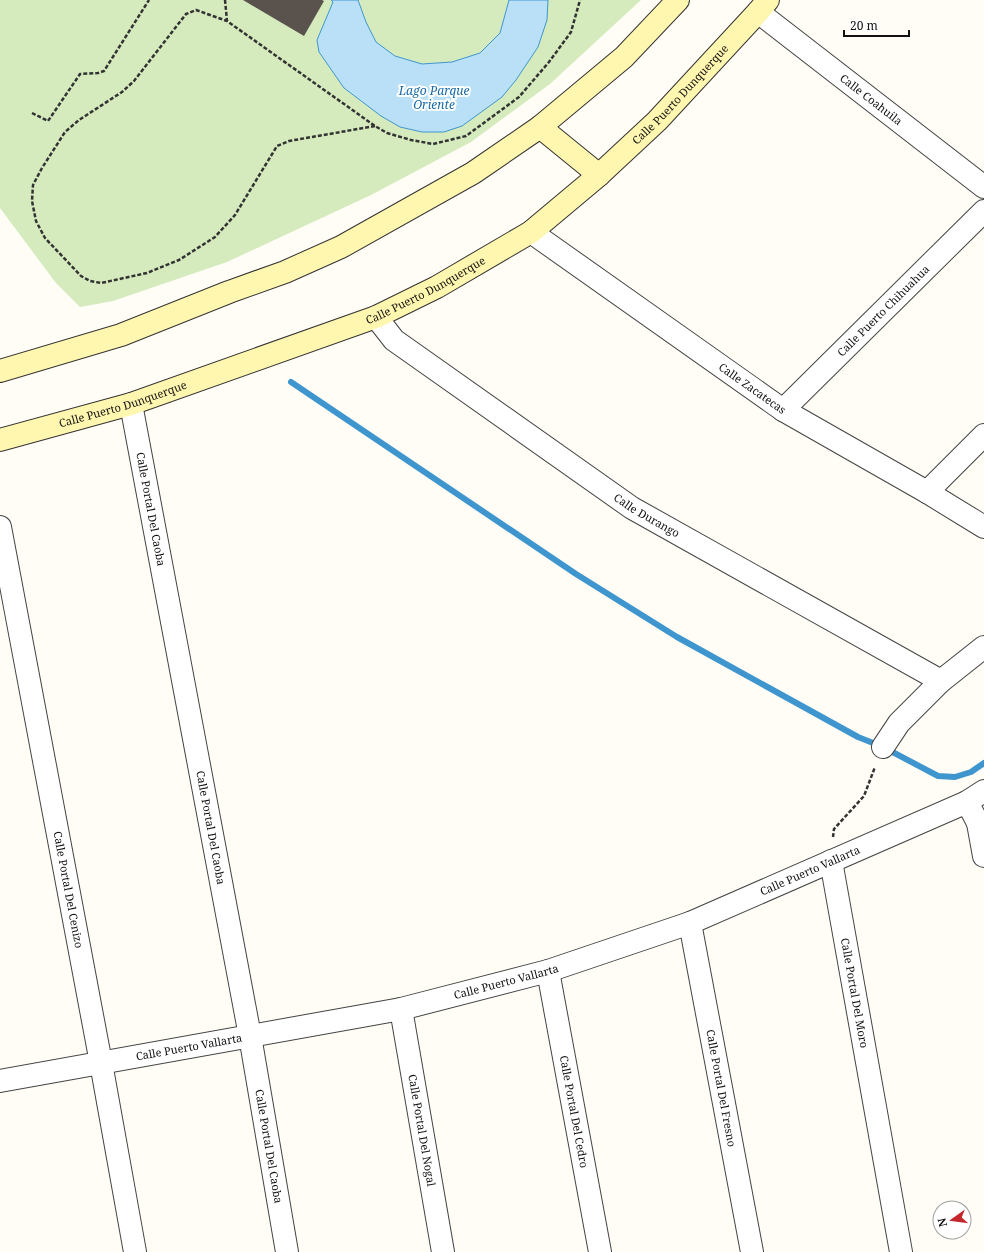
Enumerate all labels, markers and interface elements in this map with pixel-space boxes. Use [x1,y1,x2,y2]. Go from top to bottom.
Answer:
scale bar [844,12,909,38]
text: 20 m [850,17,878,34]
street label: Calle Puerto Dunquerque [629,41,731,147]
street label: Calle Coahuila [837,70,906,128]
water label: Lago Parque Oriente [398,82,469,113]
street label: Calle Puerto Dunquerque [364,252,488,327]
street label: Calle Puerto Chihuahua [833,261,932,359]
street label: Calle Zacatecas [716,359,789,417]
street label: Calle Puerto Dunquerque [57,377,189,430]
street label: Calle Portal Del Caoba [133,451,169,567]
street label: Calle Durango [611,490,683,540]
street label: Calle Portal Del Caoba [193,769,229,886]
street label: Calle Portal Del Cenizo [50,830,87,949]
street label: Calle Puerto Vallarta [757,842,862,899]
street label: Calle Portal Del Moro [838,937,872,1049]
street label: Calle Puerto Vallarta [452,960,560,1002]
street label: Calle Portal Del Fresno [703,1028,740,1148]
street label: Calle Puerto Vallarta [135,1030,243,1063]
street label: Calle Portal Del Cedro [557,1054,592,1169]
street label: Calle Portal Del Nogal [405,1073,440,1188]
street label: Calle Portal Del Caoba [252,1088,287,1204]
north arrow [932,1200,972,1240]
text: N [933,1216,950,1229]

